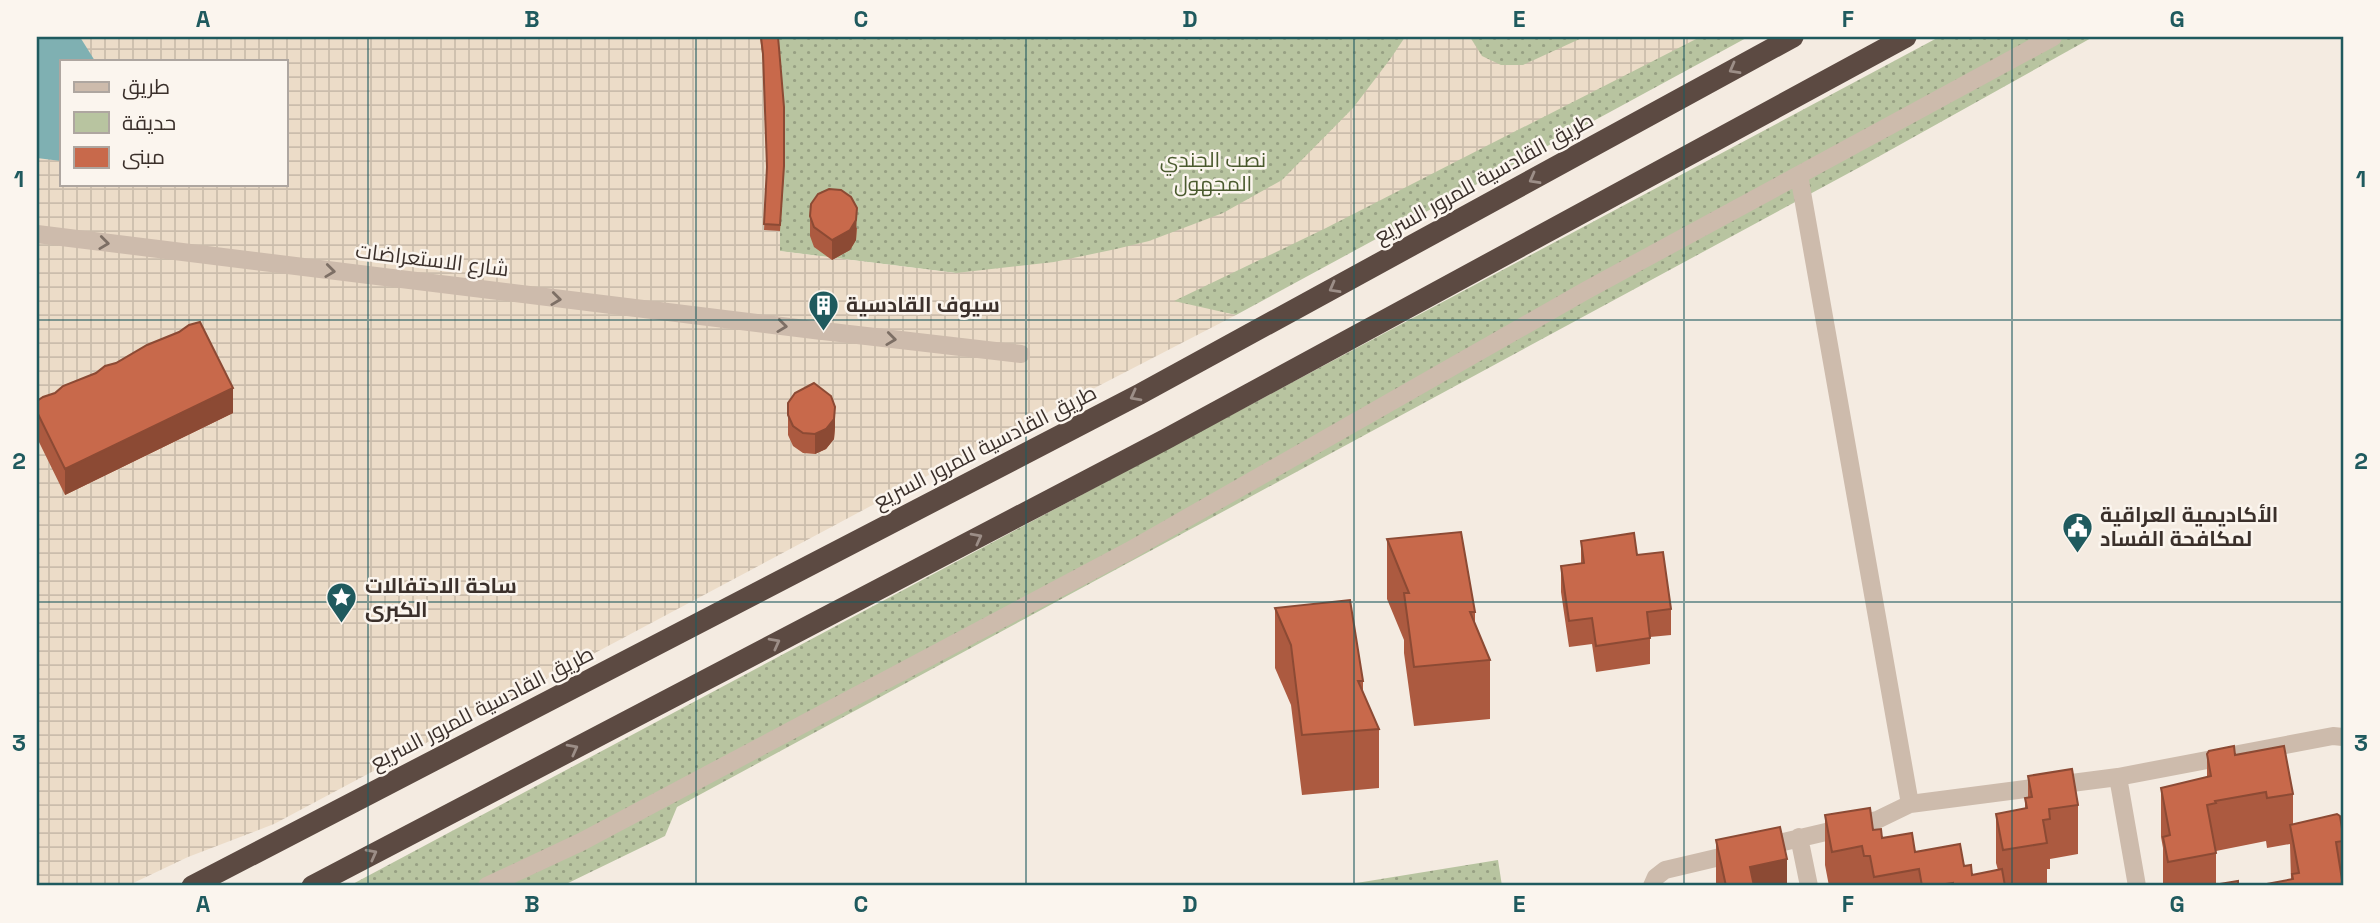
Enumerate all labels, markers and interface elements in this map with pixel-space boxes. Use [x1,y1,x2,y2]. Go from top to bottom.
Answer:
text: A [196,4,211,34]
text: B [524,4,540,34]
text: C [854,4,868,34]
text: D [1182,4,1198,34]
text: E [1513,4,1525,34]
text: F [1842,4,1854,34]
text: G [2169,4,2185,34]
legend [60,60,287,186]
one-way arrow [1728,61,1741,75]
text: طريق [122,73,170,100]
street label: طريق القادسية للمرور السريع [1369,106,1599,250]
text: حديقة [122,109,176,136]
text: مبنى [122,143,165,170]
park label: نصب الجندي المجهول [1160,146,1266,197]
text: 1 [14,164,24,194]
text: 1 [2356,164,2366,194]
one-way arrow [1529,170,1541,184]
one-way arrow [99,235,110,250]
street label: شارع الاستعراضات [354,237,510,283]
one-way arrow [324,263,336,278]
one-way arrow [1329,279,1341,293]
building icon: سيوف القادسية [806,288,840,332]
one-way arrow [550,291,562,306]
place label: سيوف القادسية [846,291,1000,318]
one-way arrow [776,319,788,334]
one-way arrow [885,332,897,347]
street label: طريق القادسية للمرور السريع [869,379,1101,515]
one-way arrow [1129,388,1142,402]
text: 2 [12,446,26,476]
text: 2 [2354,446,2368,476]
place label: الأكاديمية العراقية لمكافحة الفساد [2100,501,2278,552]
public building icon: الأكاديمية العراقية لمكافحة الفساد [2060,510,2094,554]
one-way arrow [970,533,982,546]
place label: ساحة الاحتفالات الكبرى [365,572,517,623]
place icon: ساحة الاحتفالات الكبرى [325,581,359,625]
one-way arrow [768,638,780,652]
street label: طريق القادسية للمرور السريع [366,640,598,776]
text: 3 [12,728,26,758]
text: 3 [2354,728,2368,758]
one-way arrow [566,743,579,757]
one-way arrow [365,849,377,862]
text: A [196,889,211,919]
text: B [524,889,540,919]
text: C [854,889,868,919]
text: D [1182,889,1198,919]
text: E [1513,889,1525,919]
text: F [1842,889,1854,919]
text: G [2169,889,2185,919]

